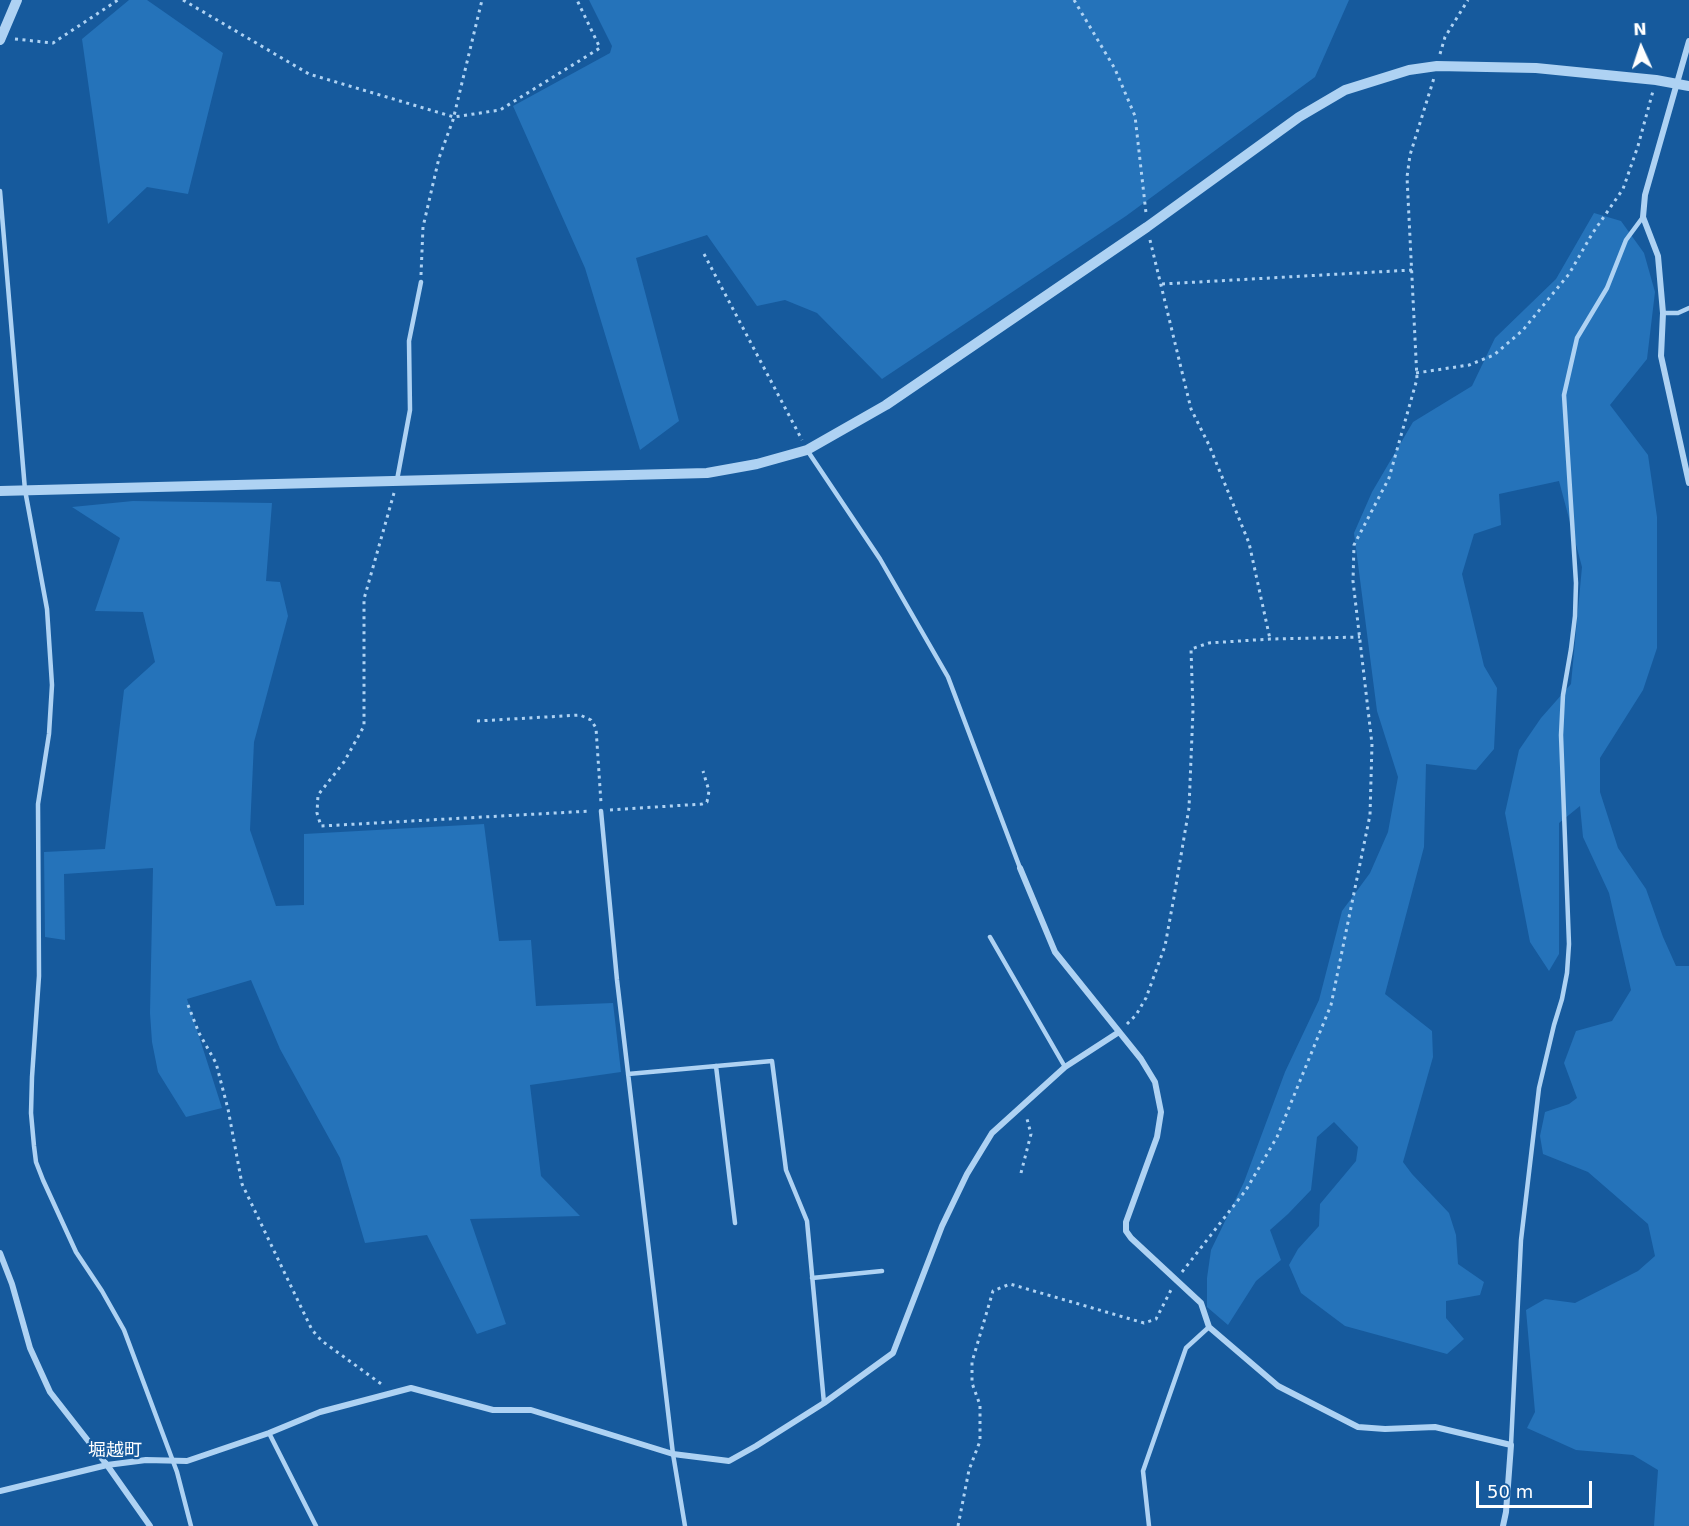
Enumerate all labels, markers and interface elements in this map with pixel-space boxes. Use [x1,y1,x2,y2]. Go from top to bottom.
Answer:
north arrow [1611,18,1671,78]
text: N [1633,20,1647,39]
district label: 堀越町 [88,1440,142,1462]
scale bar [1479,1469,1594,1507]
text: 50 m [1487,1481,1533,1502]

